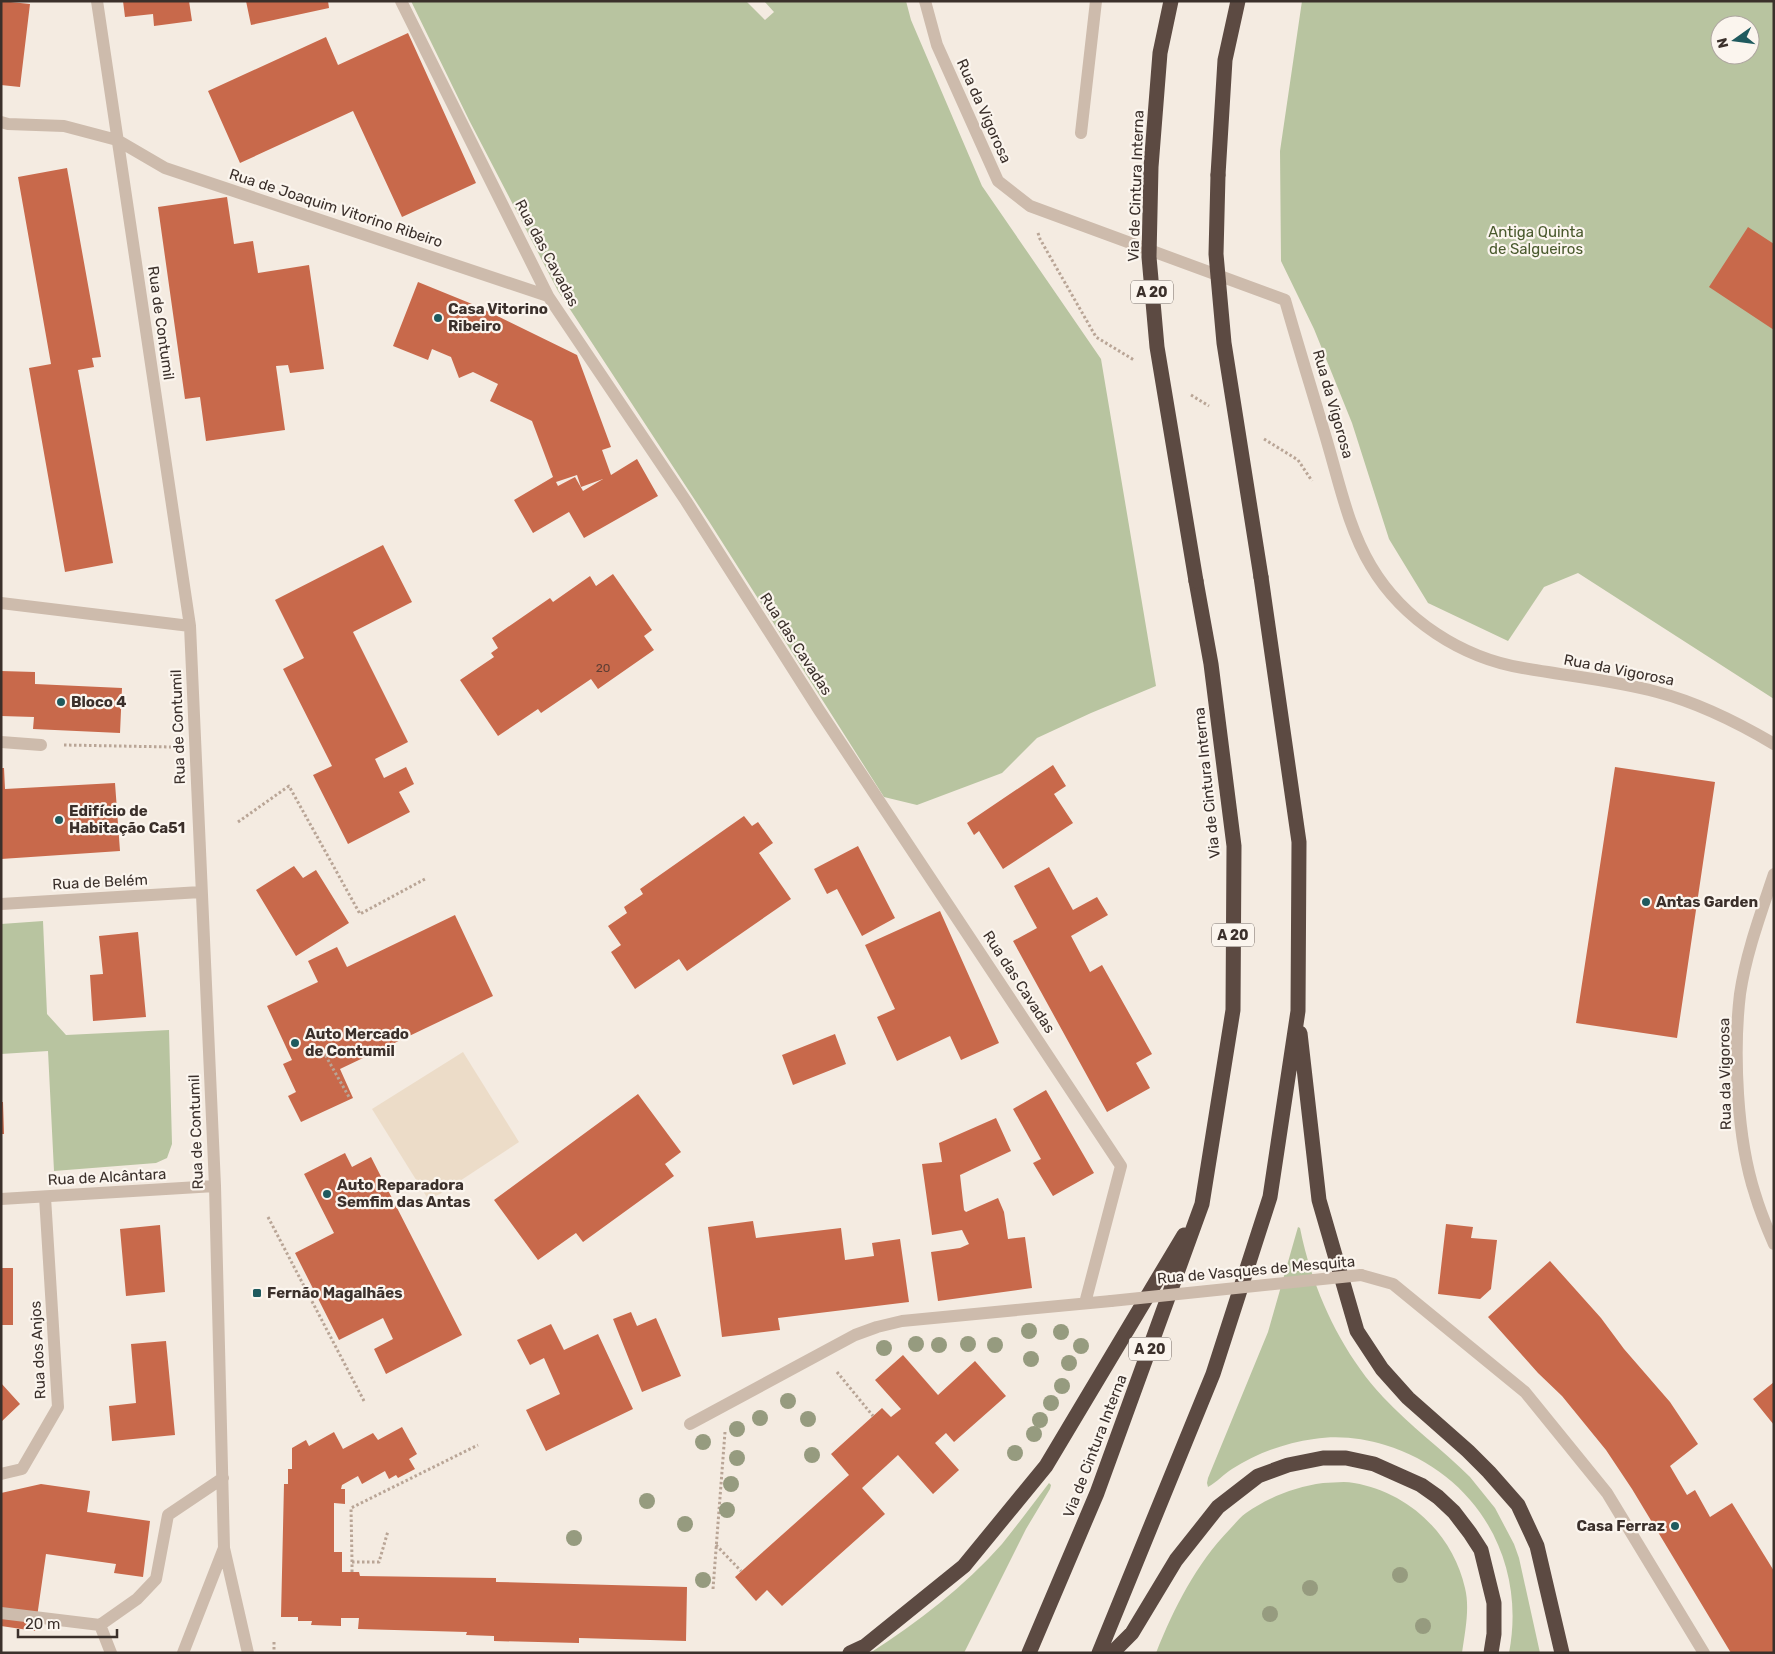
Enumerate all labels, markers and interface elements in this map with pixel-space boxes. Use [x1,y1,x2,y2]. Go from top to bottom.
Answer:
north arrow [1710,15,1760,65]
text: N [1713,36,1732,50]
street label: Rua da Vigorosa [953,56,1015,166]
street label: Via de Cintura Interna [1124,110,1148,262]
street label: Rua de Joaquim Vitorino Ribeiro [227,165,445,251]
street label: Rua das Cavadas [511,196,583,310]
park label: Antiga Quinta de Salgueiros [1488,223,1584,258]
street label: Rua de Contumil [144,265,178,381]
road number: A 20 [1131,280,1173,304]
place label: Casa Vitorino Ribeiro [448,300,548,335]
marker: Casa Vitorino Ribeiro [432,312,444,324]
street label: Rua da Vigorosa [1309,348,1357,460]
street label: Rua das Cavadas [756,589,836,699]
street label: Rua da Vigorosa [1562,650,1676,690]
house number: 20 [596,661,610,675]
street label: Rua de Contumil [167,669,189,785]
place label: Bloco 4 [71,693,126,711]
marker: Bloco 4 [55,696,67,708]
street label: Via de Cintura Interna [1190,707,1224,859]
place label: Edifício de Habitação Ca51 [69,802,185,837]
marker: Edifício de Habitação Ca51 [53,814,65,826]
street label: Rua de Belém [52,871,148,893]
place label: Antas Garden [1656,893,1758,911]
marker: Antas Garden [1640,896,1652,908]
road number: A 20 [1212,924,1254,946]
street label: Rua das Cavadas [979,927,1059,1037]
street label: Rua da Vigorosa [1715,1018,1735,1130]
place label: Auto Mercado de Contumil [305,1025,409,1060]
marker: Auto Mercado de Contumil [289,1037,301,1049]
street label: Rua de Contumil [185,1074,207,1190]
street label: Rua de Alcântara [47,1165,167,1189]
place label: Auto Reparadora Semfim das Antas [337,1176,470,1211]
marker: Auto Reparadora Semfim das Antas [321,1188,333,1200]
street label: Rua de Vasques de Mesquita [1156,1252,1356,1288]
place label: Fernão Magalhães [267,1284,402,1302]
marker: Fernão Magalhães [251,1287,263,1299]
street label: Rua dos Anjos [26,1300,50,1400]
road number: A 20 [1129,1338,1171,1360]
street label: Via de Cintura Interna [1059,1372,1131,1520]
place label: Casa Ferraz [1577,1517,1665,1535]
marker: Casa Ferraz [1669,1520,1681,1532]
scale bar [18,1606,116,1638]
text: 20 m [25,1615,60,1633]

